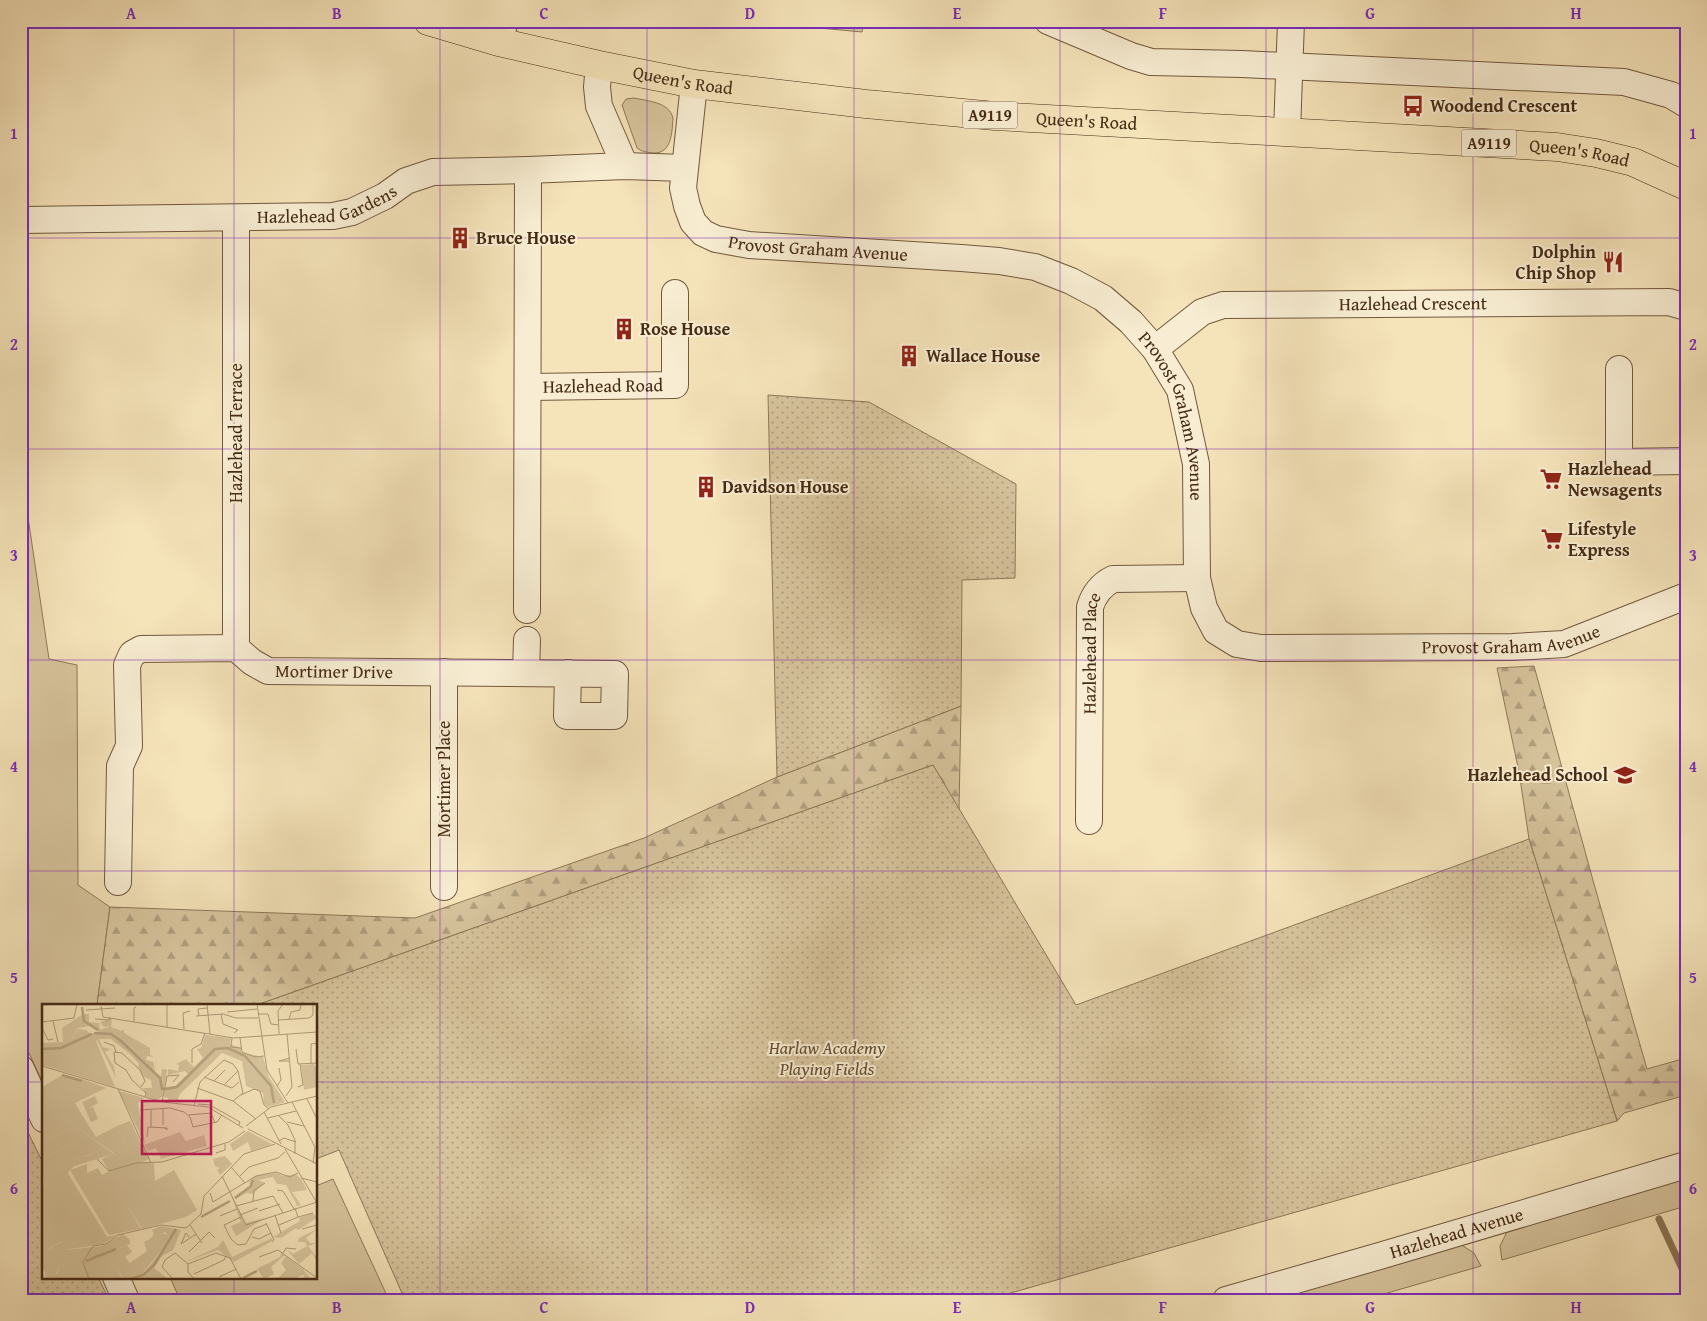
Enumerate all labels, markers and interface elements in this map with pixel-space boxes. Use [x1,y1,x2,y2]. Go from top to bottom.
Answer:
text: A [126,1,137,25]
text: B [332,1,342,25]
text: C [539,1,549,25]
text: D [745,1,755,25]
text: E [953,1,962,25]
text: F [1159,1,1167,25]
text: G [1365,1,1375,25]
text: H [1570,1,1582,25]
street label: Queen's Road [631,58,735,101]
place label: Woodend Crescent [1430,92,1577,119]
bus stop icon: Woodend Crescent [1400,93,1426,119]
road number: A9119 [962,102,1018,128]
street label: Queen's Road [1035,104,1138,137]
text: 1 [10,121,18,145]
text: 1 [1689,121,1697,145]
road number: A9119 [1462,130,1516,156]
street label: Queen's Road [1529,131,1633,174]
street label: Hazlehead Gardens [257,178,402,230]
place label: Bruce House [476,224,576,251]
building icon: Bruce House [447,225,473,251]
street label: Provost Graham Avenue [726,227,909,268]
place label: Dolphin Chip Shop [1516,238,1596,286]
restaurant icon: Dolphin Chip Shop [1600,249,1626,275]
street label: Hazlehead Crescent [1339,289,1488,317]
place label: Rose House [640,315,730,342]
building icon: Rose House [611,316,637,342]
street label: Provost Graham Avenue [1132,325,1210,501]
text: 2 [10,332,18,356]
text: 2 [1689,332,1697,356]
place label: Wallace House [926,342,1040,369]
building icon: Wallace House [896,343,922,369]
street label: Hazlehead Terrace [222,363,249,503]
street label: Hazlehead Road [543,371,664,400]
place label: Hazlehead Newsagents [1568,455,1663,503]
supermarket icon: Hazlehead Newsagents [1538,466,1564,492]
place label: Davidson House [722,473,849,500]
building icon: Davidson House [693,474,719,500]
place label: Lifestyle Express [1568,515,1636,563]
supermarket icon: Lifestyle Express [1539,526,1565,552]
text: 3 [10,543,18,567]
text: 3 [1689,543,1697,567]
street label: Hazlehead Place [1075,587,1108,714]
street label: Provost Graham Avenue [1422,617,1604,660]
street label: Mortimer Drive [275,657,393,685]
street label: Mortimer Place [430,721,457,837]
text: 4 [10,754,18,778]
text: 4 [1689,754,1697,778]
place label: Hazlehead School [1467,761,1608,788]
school or university icon: Hazlehead School [1612,762,1638,788]
text: 5 [10,965,18,989]
text: 5 [1689,965,1697,989]
inset map [42,1004,318,1278]
park label: Harlaw Academy Playing Fields [768,1034,886,1082]
text: 6 [10,1176,18,1200]
text: 6 [1689,1176,1697,1200]
street label: Hazlehead Avenue [1386,1200,1526,1265]
text: A [126,1295,137,1319]
text: B [332,1295,342,1319]
text: C [539,1295,549,1319]
text: D [745,1295,755,1319]
text: E [953,1295,962,1319]
text: F [1159,1295,1167,1319]
text: G [1365,1295,1375,1319]
text: H [1570,1295,1582,1319]

